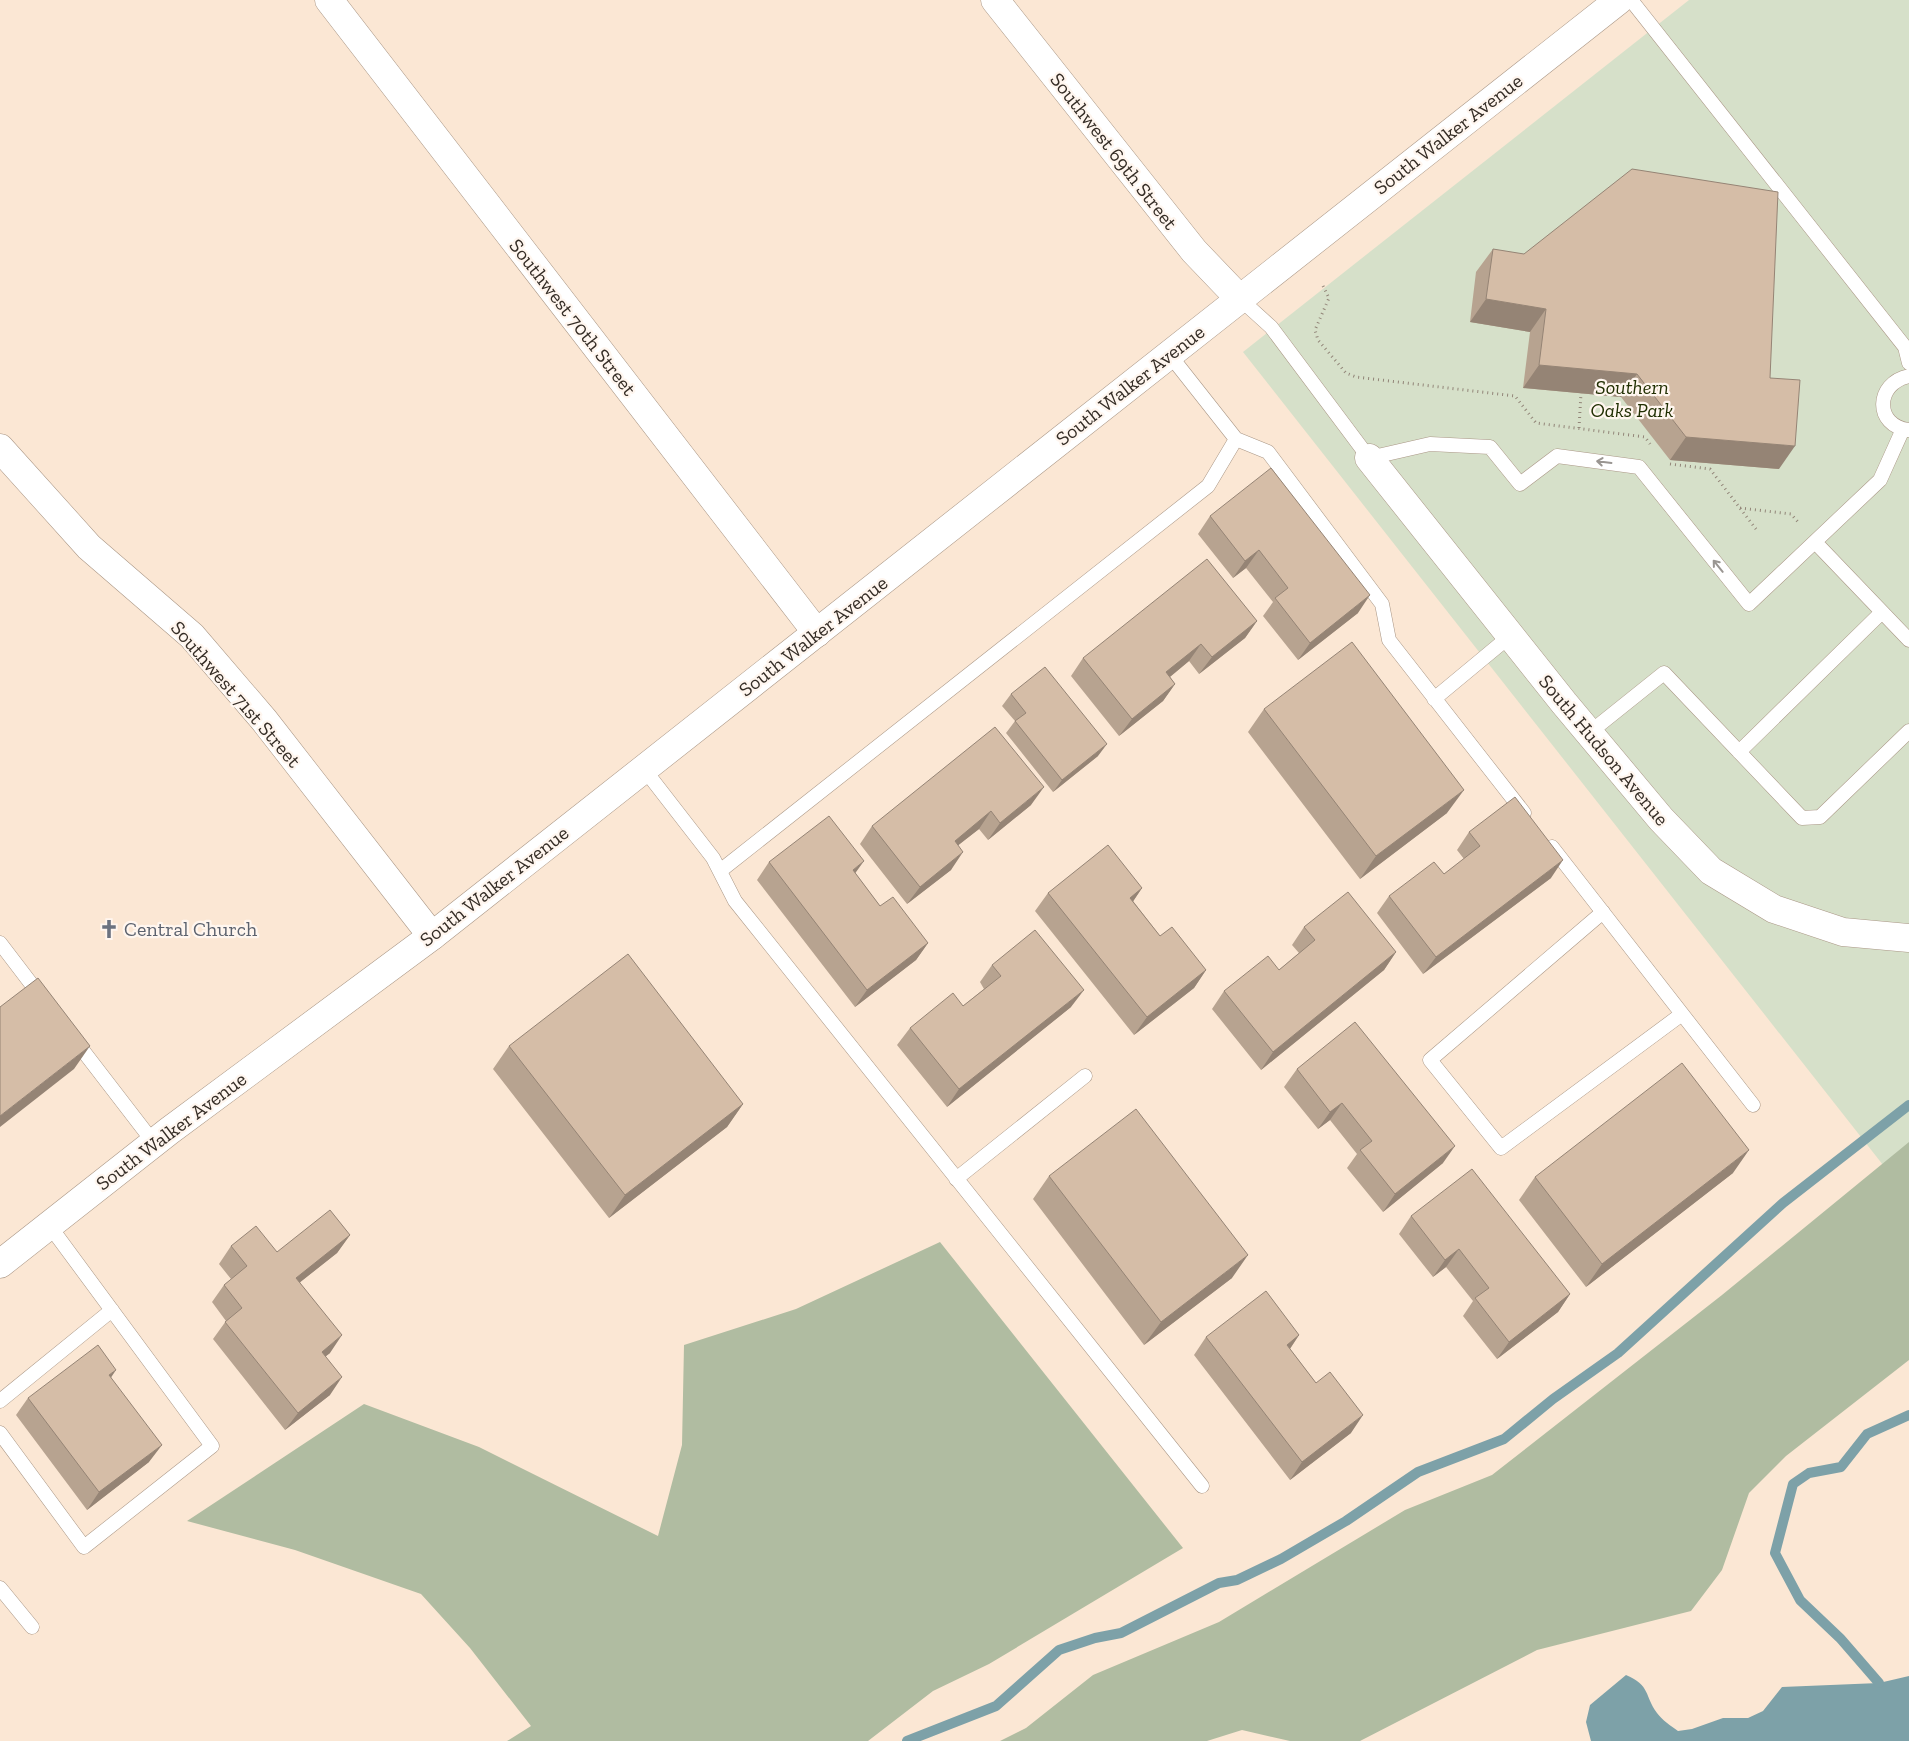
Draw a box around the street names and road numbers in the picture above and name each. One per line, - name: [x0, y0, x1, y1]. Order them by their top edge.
- street label: Southwest 69th Street: [1045, 68, 1183, 235]
- street label: South Walker Avenue: [1369, 68, 1527, 200]
- street label: Southwest 70th Street: [504, 234, 642, 401]
- street label: South Walker Avenue: [1051, 319, 1209, 451]
- street label: South Walker Avenue: [734, 570, 892, 702]
- street label: Southwest 71st Street: [166, 616, 306, 773]
- street label: South Hudson Avenue: [1534, 670, 1674, 830]
- street label: South Walker Avenue: [415, 820, 573, 952]
- street label: South Walker Avenue: [91, 1067, 251, 1195]

